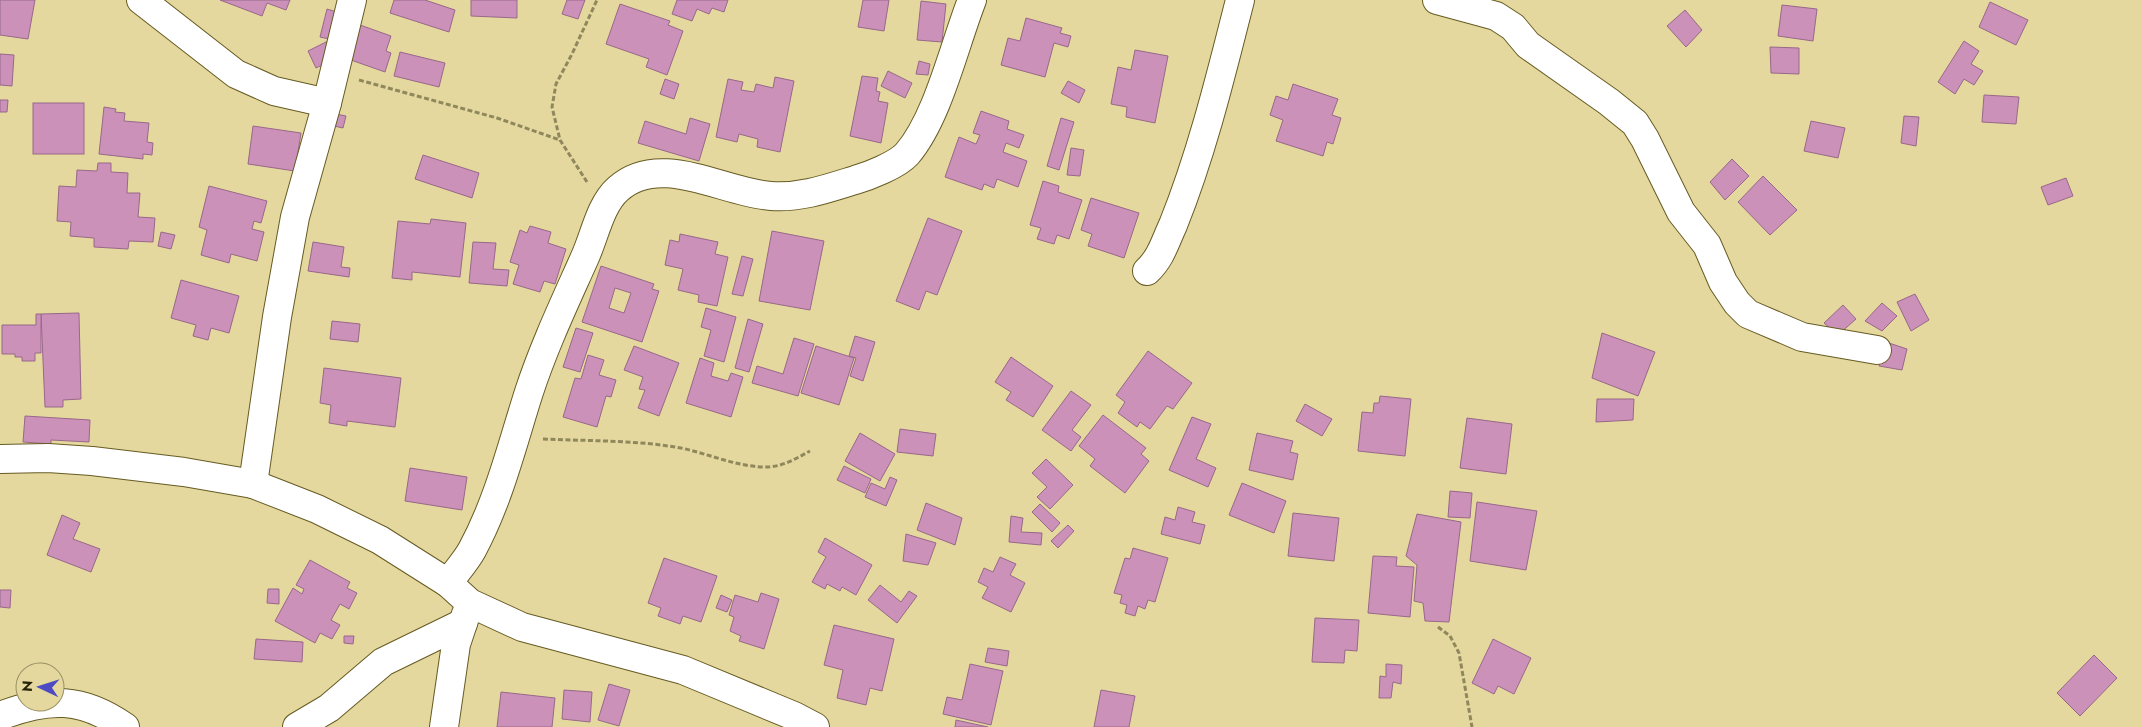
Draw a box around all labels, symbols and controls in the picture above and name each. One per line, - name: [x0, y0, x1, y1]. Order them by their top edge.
- north arrow: [15, 662, 65, 712]
- text: N: [17, 680, 37, 692]

